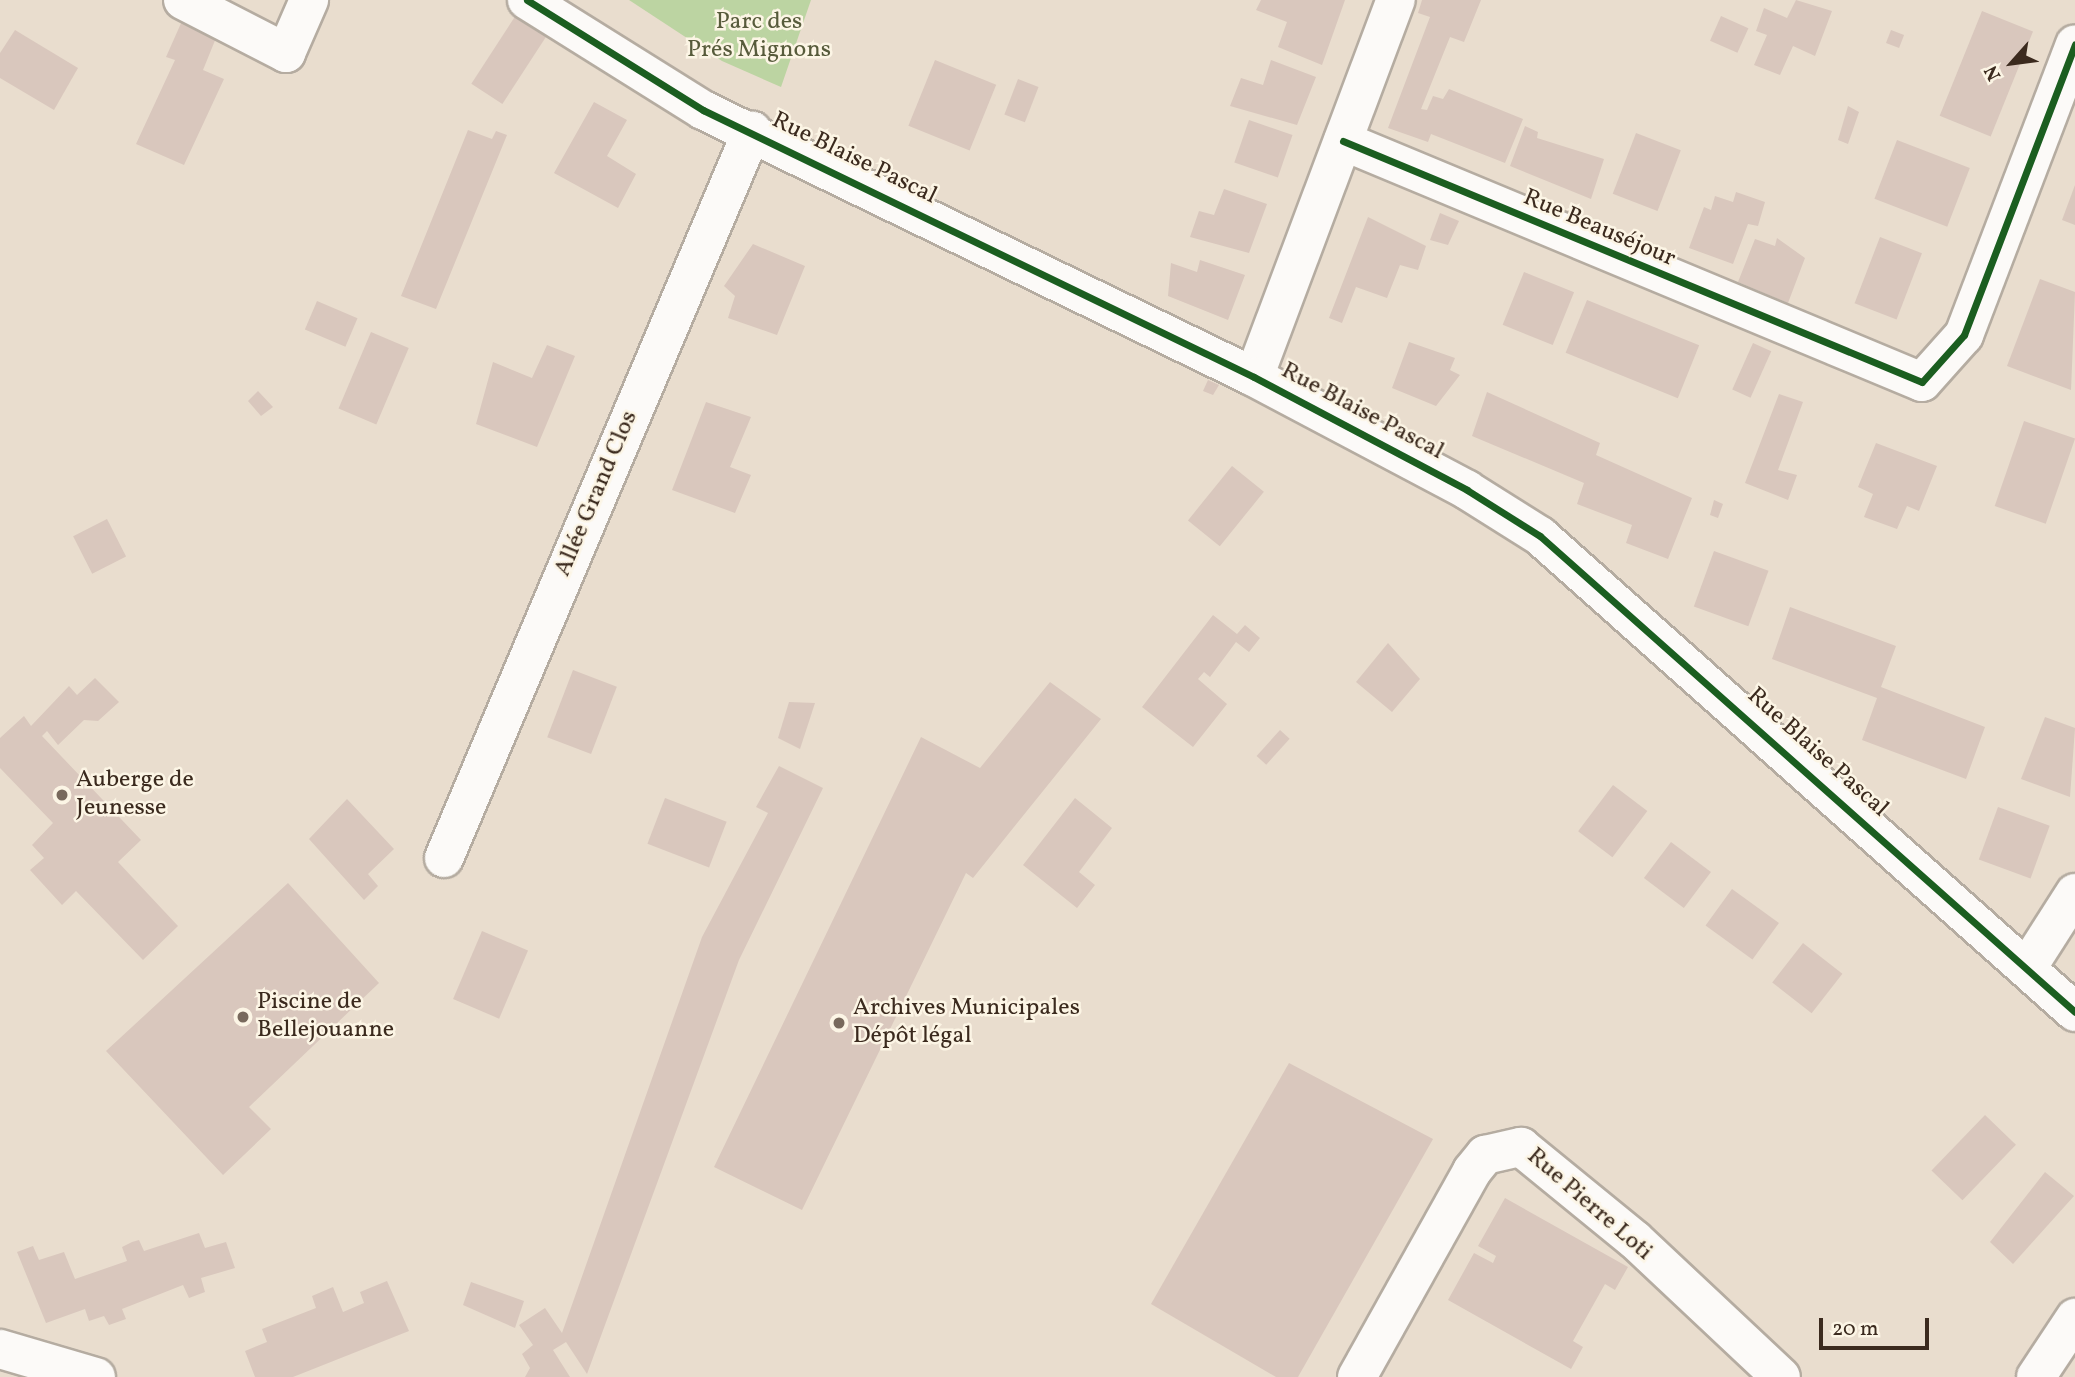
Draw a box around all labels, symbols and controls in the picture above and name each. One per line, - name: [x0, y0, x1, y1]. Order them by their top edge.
- park label: Parc des Prés Mignons: [687, 9, 831, 65]
- north arrow: [1977, 28, 2047, 98]
- text: N: [1979, 61, 2008, 85]
- street label: Rue Blaise Pascal: [767, 107, 941, 211]
- street label: Rue Beauséjour: [1518, 184, 1680, 274]
- street label: Rue Blaise Pascal: [1276, 357, 1448, 467]
- street label: Allée Grand Clos: [549, 407, 645, 581]
- street label: Rue Blaise Pascal: [1741, 682, 1893, 824]
- place label: Auberge de Jeunesse: [76, 767, 194, 823]
- marker: Auberge de Jeunesse: [54, 787, 70, 803]
- place label: Piscine de Bellejouanne: [257, 989, 394, 1045]
- place label: Archives Municipales Dépôt légal: [853, 995, 1080, 1051]
- marker: Piscine de Bellejouanne: [235, 1009, 251, 1025]
- marker: Archives Municipales Dépôt légal: [831, 1015, 847, 1031]
- street label: Rue Pierre Loti: [1520, 1143, 1658, 1267]
- scale bar: [1823, 1304, 1933, 1348]
- text: 20 m: [1832, 1315, 1878, 1344]

